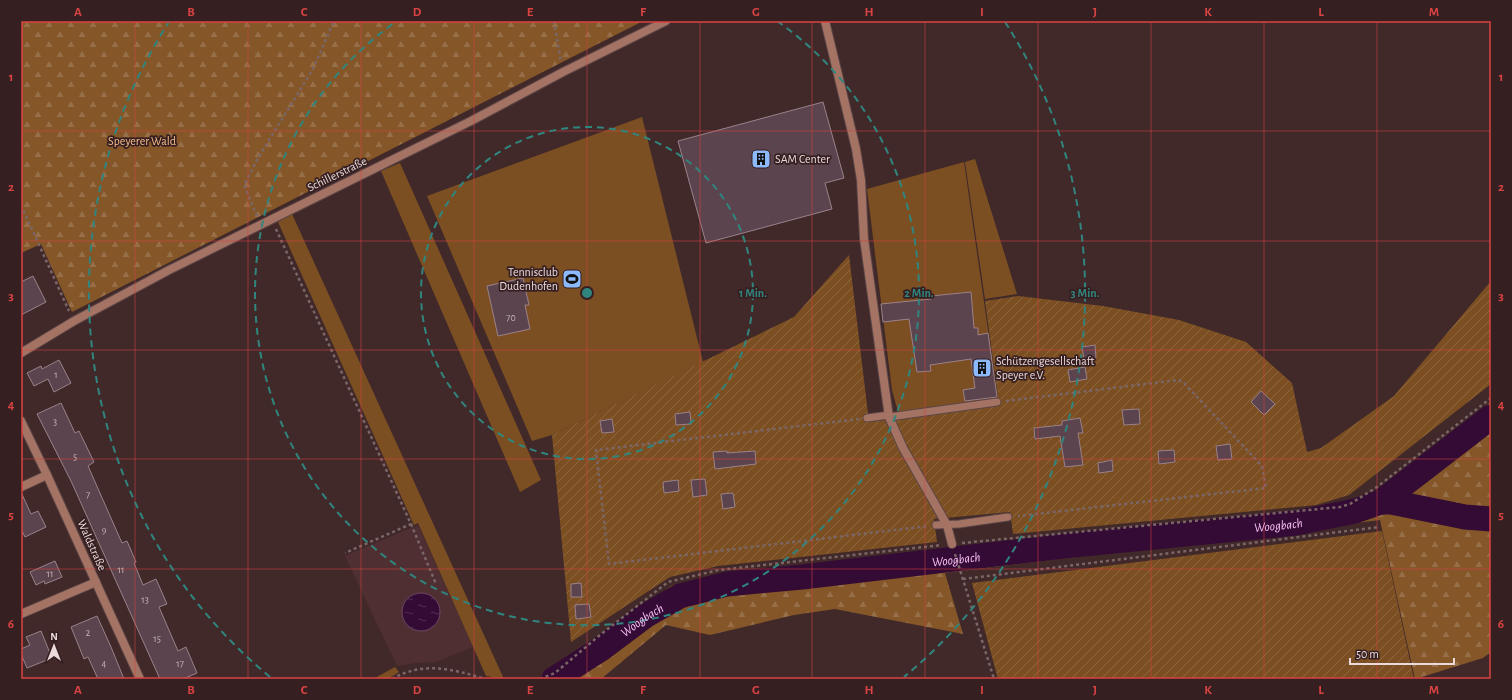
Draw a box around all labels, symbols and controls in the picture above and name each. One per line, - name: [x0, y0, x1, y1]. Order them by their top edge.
- text: A: [74, 6, 82, 19]
- text: B: [187, 6, 195, 19]
- text: C: [301, 6, 308, 19]
- text: D: [413, 6, 422, 19]
- text: E: [527, 6, 534, 19]
- text: F: [640, 6, 647, 19]
- text: G: [752, 6, 760, 19]
- text: H: [864, 6, 874, 19]
- text: I: [980, 6, 984, 19]
- text: J: [1093, 6, 1097, 19]
- text: K: [1204, 6, 1212, 19]
- text: L: [1318, 6, 1324, 19]
- text: M: [1429, 6, 1439, 19]
- text: 1: [9, 71, 13, 84]
- text: 1: [1499, 71, 1503, 84]
- park label: Speyerer Wald: [108, 135, 176, 148]
- building icon: SAM Center: [750, 148, 772, 170]
- place label: SAM Center: [775, 153, 830, 165]
- street label: Schillerstraße: [305, 155, 369, 193]
- text: 2: [8, 181, 14, 194]
- text: 2: [1498, 181, 1504, 194]
- place label: Tennisclub Dudenhofen: [499, 266, 558, 292]
- sports icon: Tennisclub Dudenhofen: [561, 268, 583, 290]
- centre of rings: [580, 286, 594, 300]
- text: 1 Min.: [739, 287, 767, 299]
- text: 2 Min.: [904, 287, 934, 299]
- text: 3 Min.: [1071, 287, 1100, 299]
- text: 3: [8, 290, 14, 303]
- text: 3: [1498, 290, 1504, 303]
- house number: 70: [506, 313, 516, 323]
- place label: Schützengesellschaft Speyer e.V.: [996, 355, 1094, 382]
- building icon: Schützengesellschaft Speyer e.V.: [971, 357, 993, 379]
- house number: 1: [54, 370, 58, 380]
- text: 4: [8, 399, 15, 412]
- text: 4: [1498, 399, 1505, 412]
- house number: 3: [53, 417, 57, 427]
- house number: 5: [73, 452, 77, 462]
- house number: 7: [86, 490, 90, 500]
- text: 5: [8, 509, 14, 522]
- text: 5: [1498, 509, 1504, 522]
- water label: Woogbach: [1253, 517, 1304, 535]
- street label: Waldstraße: [75, 518, 109, 572]
- house number: 9: [102, 525, 107, 535]
- water label: Woogbach: [931, 551, 981, 570]
- house number: 11: [118, 565, 124, 575]
- house number: 11: [47, 569, 53, 579]
- house number: 13: [141, 595, 149, 605]
- water label: Woogbach: [619, 602, 666, 640]
- text: 6: [8, 618, 14, 631]
- text: 6: [1498, 618, 1504, 631]
- north arrow: [34, 626, 74, 666]
- house number: 2: [86, 628, 91, 638]
- text: N: [50, 631, 58, 642]
- house number: 15: [153, 634, 161, 644]
- scale bar: [1350, 640, 1454, 666]
- text: 50 m: [1356, 648, 1379, 660]
- house number: 4: [102, 659, 107, 669]
- house number: 17: [176, 659, 184, 669]
- text: A: [74, 684, 82, 697]
- text: B: [187, 684, 195, 697]
- text: C: [301, 684, 308, 697]
- text: D: [413, 684, 422, 697]
- text: E: [527, 684, 534, 697]
- text: F: [640, 684, 647, 697]
- text: G: [752, 684, 760, 697]
- text: H: [864, 684, 874, 697]
- text: I: [980, 684, 984, 697]
- text: J: [1093, 684, 1097, 697]
- text: K: [1204, 684, 1212, 697]
- text: L: [1318, 684, 1324, 697]
- text: M: [1429, 684, 1439, 697]

